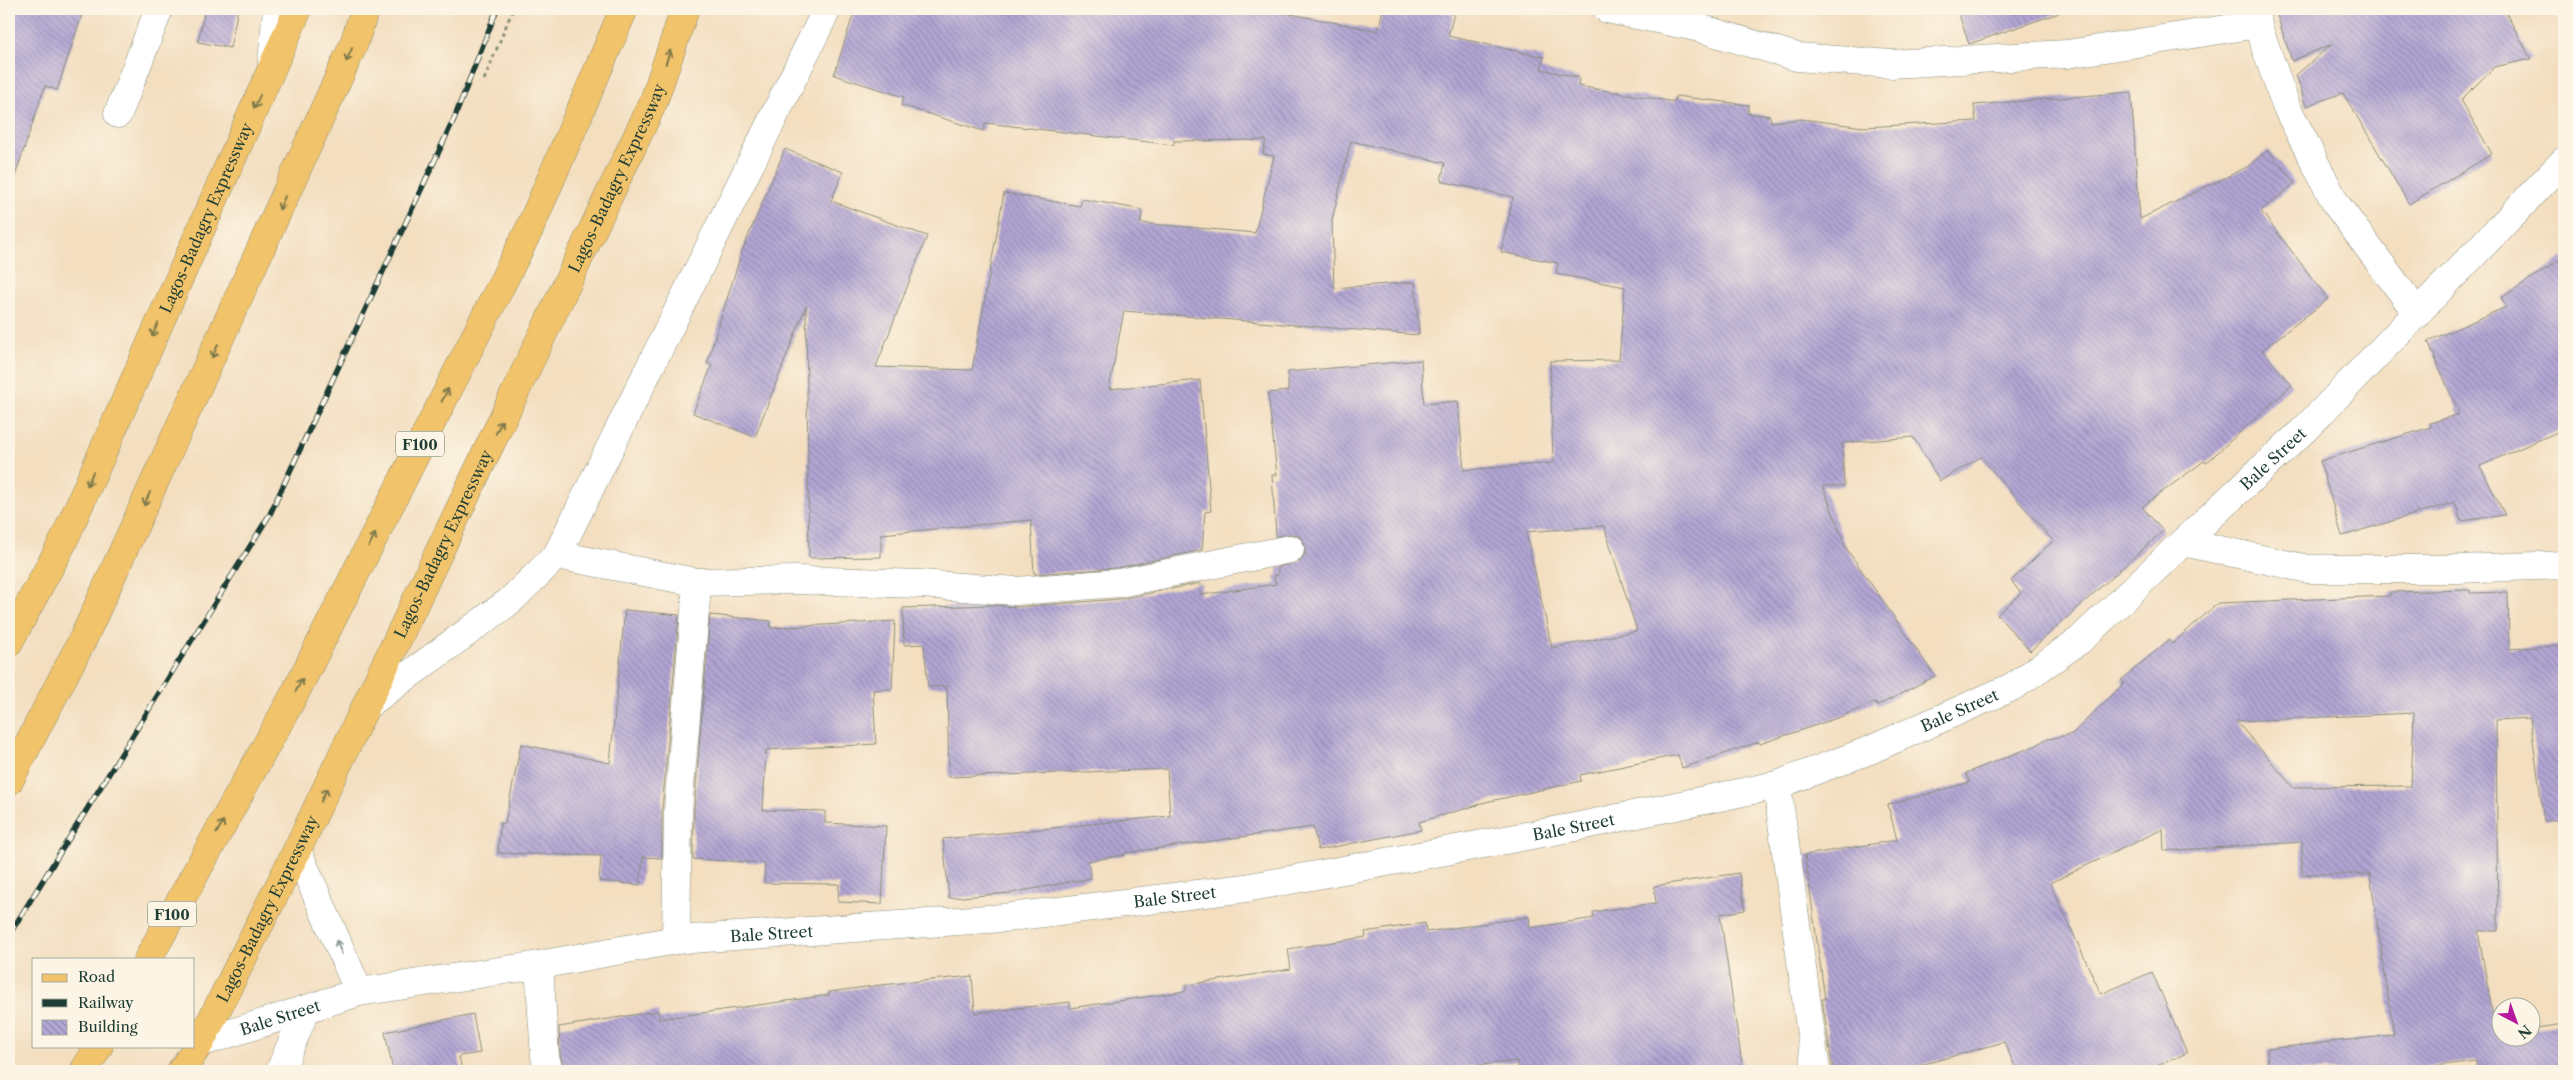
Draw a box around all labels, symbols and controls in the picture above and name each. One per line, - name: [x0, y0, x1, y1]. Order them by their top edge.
- one-way arrow: [344, 47, 354, 62]
- one-way arrow: [664, 49, 674, 65]
- street label: Lagos-Badagry Expressway: [564, 80, 669, 276]
- one-way arrow: [252, 94, 262, 109]
- street label: Lagos-Badagry Expressway: [155, 118, 257, 316]
- one-way arrow: [277, 195, 286, 210]
- one-way arrow: [149, 322, 159, 337]
- one-way arrow: [209, 343, 219, 358]
- one-way arrow: [441, 388, 450, 403]
- one-way arrow: [494, 420, 504, 435]
- street label: Bale Street: [2236, 423, 2310, 494]
- road number: F100: [396, 432, 444, 456]
- street label: Lagos-Badagry Expressway: [389, 445, 497, 641]
- one-way arrow: [85, 471, 95, 486]
- one-way arrow: [142, 491, 152, 506]
- one-way arrow: [368, 533, 377, 548]
- one-way arrow: [295, 678, 304, 693]
- street label: Bale Street: [1917, 684, 2002, 736]
- one-way arrow: [319, 788, 329, 803]
- street label: Bale Street: [1531, 809, 1617, 845]
- street label: Lagos-Badagry Expressway: [212, 811, 323, 1006]
- one-way arrow: [216, 820, 225, 835]
- street label: Bale Street: [1132, 882, 1217, 912]
- road number: F100: [148, 902, 196, 926]
- street label: Bale Street: [729, 921, 814, 946]
- one-way arrow: [334, 940, 344, 955]
- legend: [32, 958, 195, 1048]
- text: Road: [78, 967, 115, 986]
- text: Railway: [78, 993, 134, 1012]
- street label: Bale Street: [237, 995, 323, 1040]
- north arrow: [2490, 998, 2540, 1048]
- text: Building: [78, 1017, 138, 1036]
- text: N: [2514, 1021, 2535, 1043]

